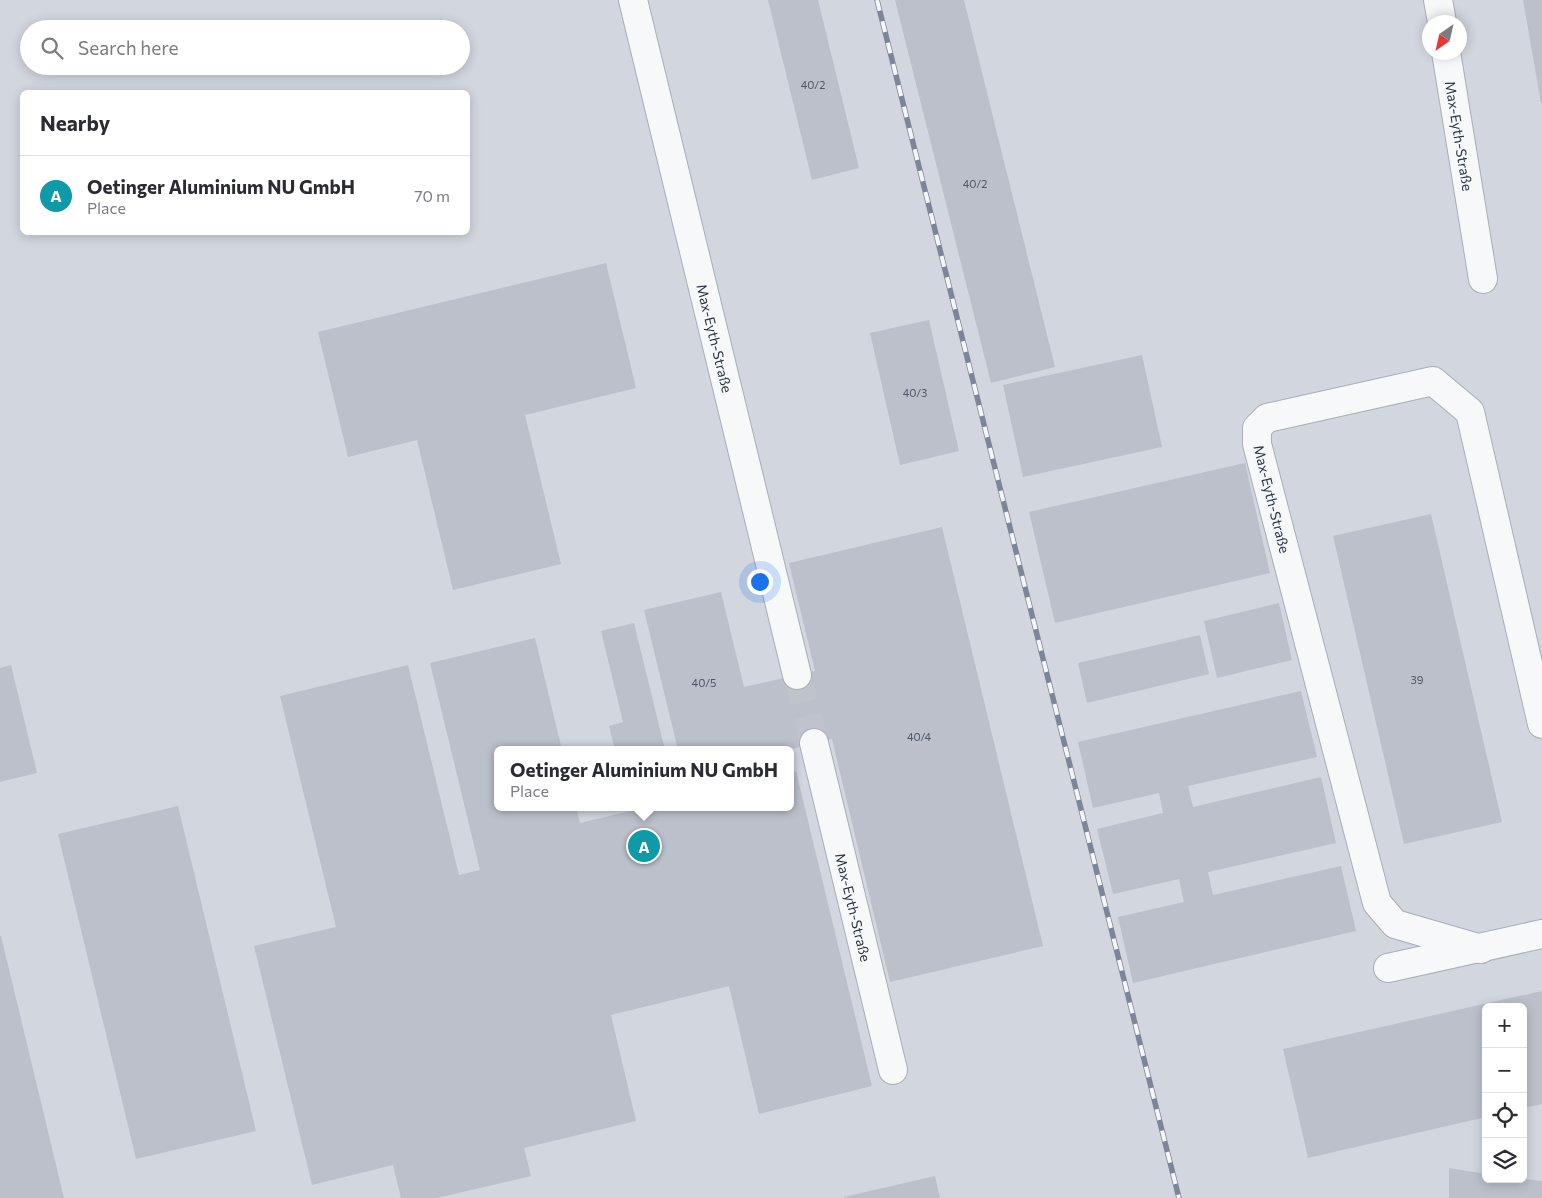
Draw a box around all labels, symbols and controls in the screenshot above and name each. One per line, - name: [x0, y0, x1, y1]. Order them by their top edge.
- north arrow: [1422, 15, 1467, 60]
- search box: [20, 20, 470, 75]
- icon: search: [38, 34, 66, 62]
- text: Search here: [78, 36, 178, 59]
- house number: 40/2: [801, 78, 825, 91]
- street label: Max-Eyth-Straße: [1442, 80, 1477, 192]
- text: Nearby: [40, 110, 110, 135]
- text: Oetinger Aluminium NU GmbH: [87, 175, 355, 198]
- house number: 40/2: [963, 177, 987, 190]
- text: A: [50, 186, 62, 205]
- text: 70 m: [414, 186, 450, 205]
- text: Place: [87, 198, 126, 217]
- street label: Max-Eyth-Straße: [694, 282, 737, 394]
- house number: 40/3: [903, 386, 927, 399]
- street label: Max-Eyth-Straße: [1250, 443, 1294, 555]
- your location: [747, 569, 773, 595]
- house number: 39: [1411, 673, 1424, 686]
- house number: 40/5: [692, 676, 716, 689]
- house number: 40/4: [907, 730, 932, 743]
- popup: [494, 746, 794, 811]
- text: Oetinger Aluminium NU GmbH: [510, 758, 778, 781]
- text: Place: [510, 781, 549, 800]
- pin: A: [628, 827, 660, 865]
- street label: Max-Eyth-Straße: [832, 851, 875, 963]
- map controls: [1482, 1003, 1527, 1183]
- button: +: [1482, 1003, 1527, 1048]
- button: −: [1482, 1048, 1527, 1093]
- button: locate: [1482, 1093, 1527, 1138]
- button: layers: [1482, 1138, 1527, 1183]

